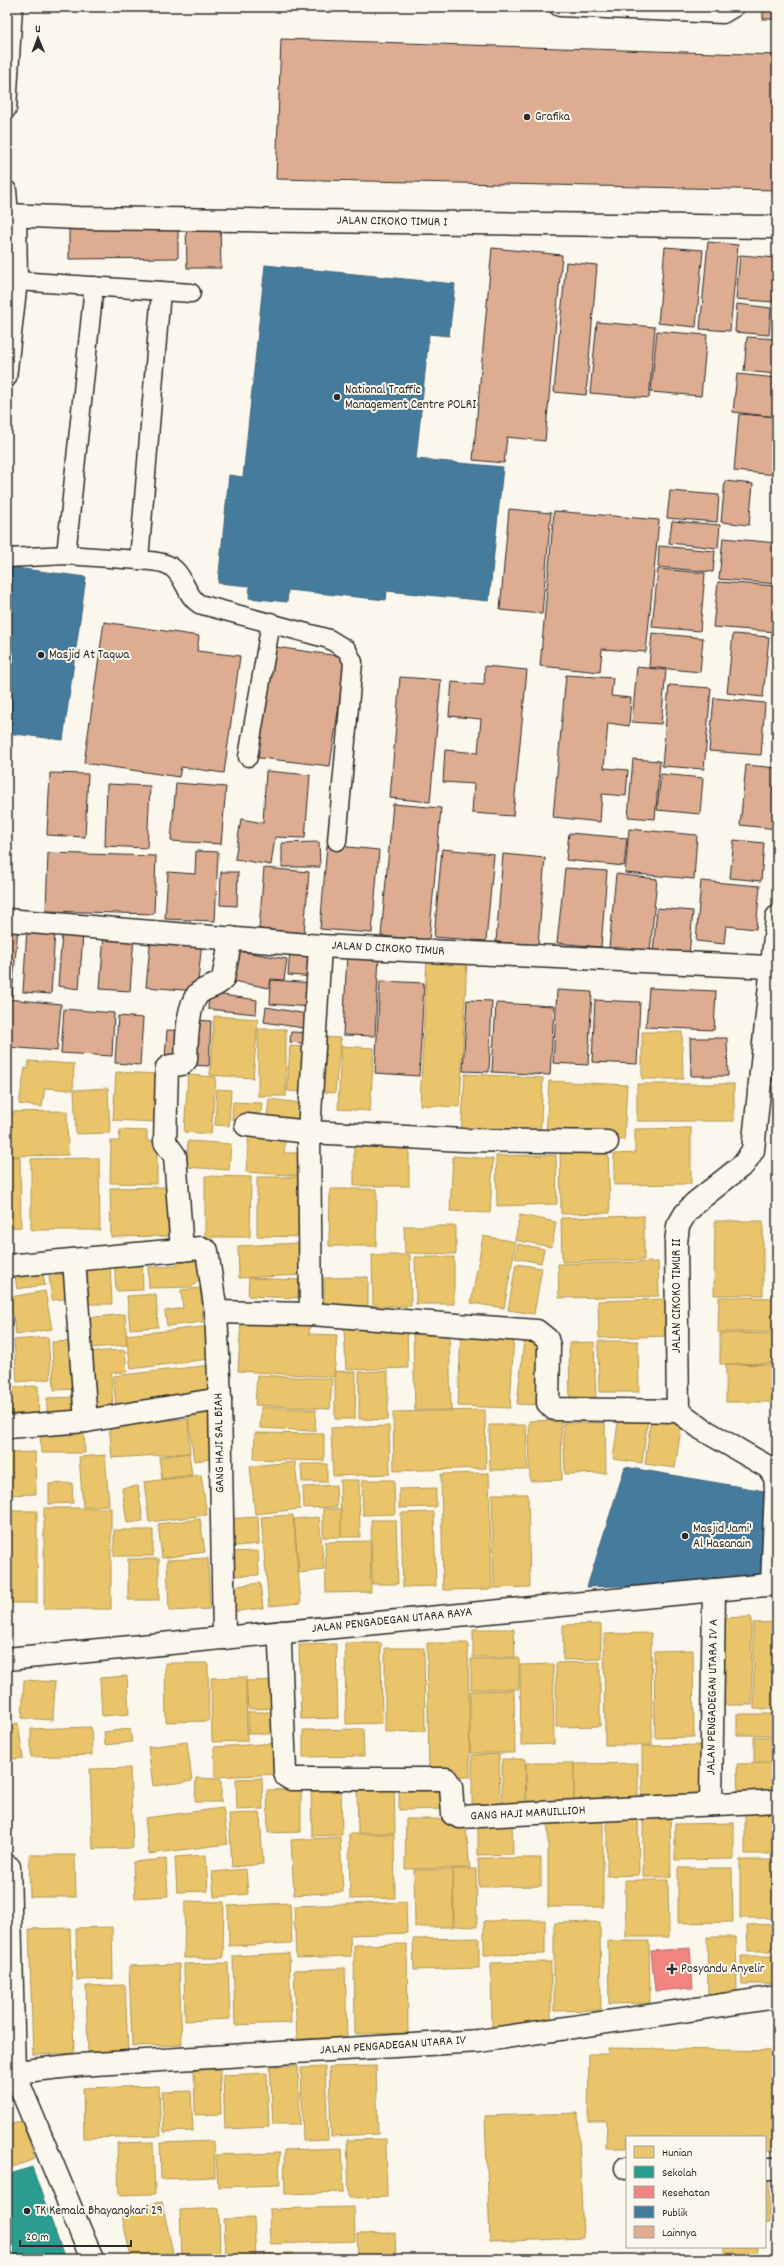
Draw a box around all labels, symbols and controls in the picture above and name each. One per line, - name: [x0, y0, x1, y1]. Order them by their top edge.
- north arrow: [18, 18, 58, 58]
- text: U: [35, 22, 41, 38]
- place label: Grafika: [535, 108, 571, 127]
- marker: Grafika: [522, 112, 532, 122]
- street label: JALAN CIKOKO TIMUR I: [337, 212, 447, 232]
- place label: National Traffic Management Centre POLRI: [345, 381, 476, 415]
- marker: National Traffic Management Centre POLRI: [332, 392, 342, 402]
- place label: Masjid At Taqwa: [49, 646, 130, 665]
- marker: Masjid At Taqwa: [36, 650, 46, 660]
- street label: JALAN D CIKOKO TIMUR: [331, 937, 445, 961]
- street label: JALAN CIKOKO TIMUR II: [668, 1239, 687, 1353]
- street label: GANG HAJI SAL BIAH: [210, 1393, 230, 1493]
- place label: Masjid Jami' Al Hasanain: [693, 1520, 752, 1554]
- marker: Masjid Jami' Al Hasanain: [680, 1531, 690, 1541]
- street label: JALAN PENGADEGAN UTARA RAYA: [311, 1603, 473, 1639]
- street label: JALAN PENGADEGAN UTARA IV A: [702, 1619, 724, 1775]
- street label: GANG HAJI MARUILLIOH: [470, 1801, 586, 1827]
- place label: Posyandu Anyelir: [681, 1960, 765, 1979]
- marker: Posyandu Anyelir: [666, 1963, 678, 1975]
- street label: JALAN PENGADEGAN UTARA IV: [319, 2031, 467, 2061]
- legend: [626, 2136, 766, 2248]
- text: Hunian: [662, 2145, 693, 2162]
- text: Sekolah: [662, 2165, 697, 2182]
- text: Kesehatan: [662, 2185, 710, 2202]
- place label: TK Kemala Bhayangkari 29: [35, 2202, 163, 2221]
- text: Publik: [662, 2205, 688, 2222]
- marker: TK Kemala Bhayangkari 29: [22, 2206, 32, 2216]
- scale bar: [20, 2222, 131, 2248]
- text: Lainnya: [662, 2225, 697, 2242]
- text: 20 m: [26, 2229, 49, 2246]

